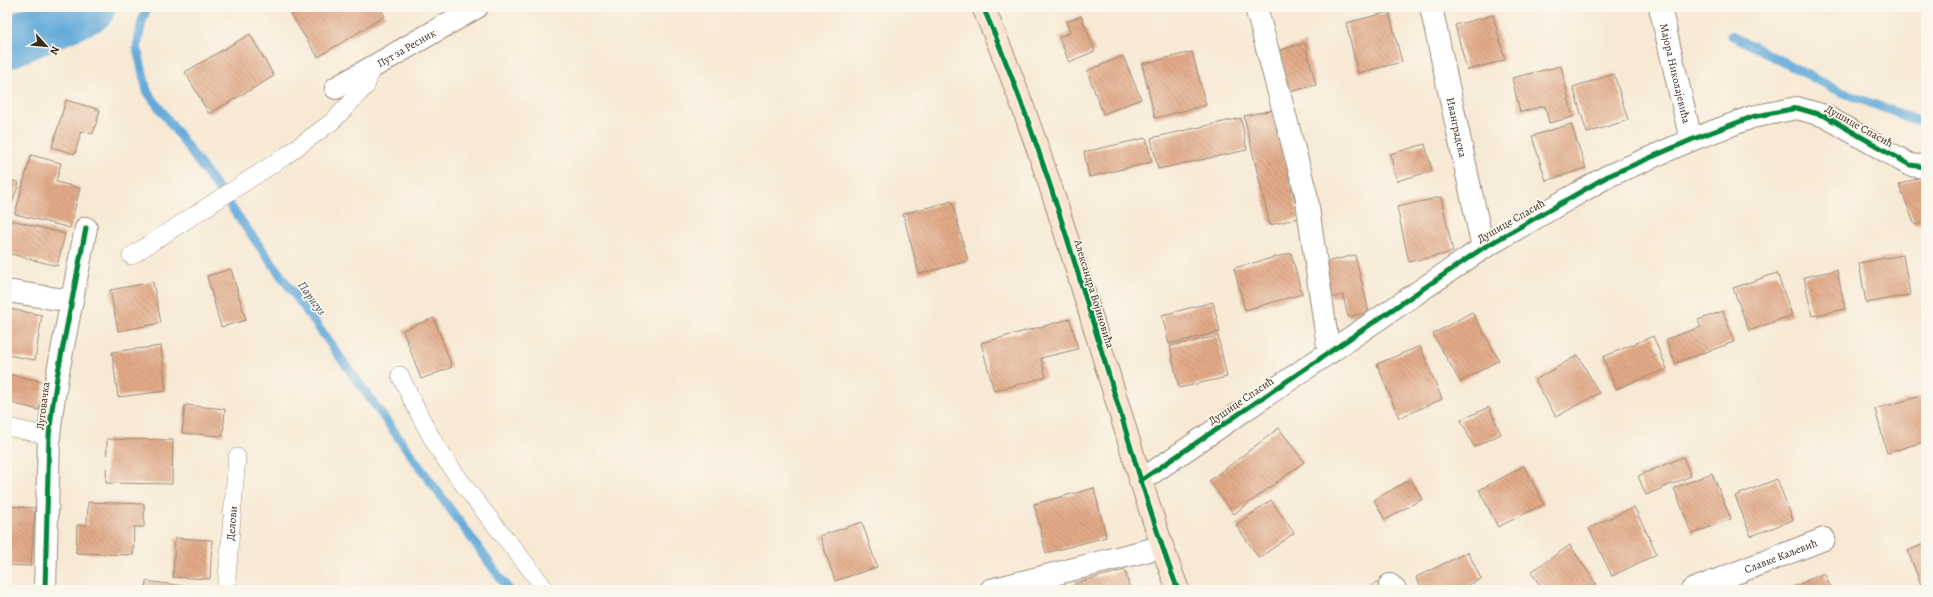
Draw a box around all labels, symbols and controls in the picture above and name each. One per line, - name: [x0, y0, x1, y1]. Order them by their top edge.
- street label: Мајора Николајевића: [1657, 22, 1695, 126]
- street label: Пут за Ресник: [374, 25, 439, 70]
- north arrow: [26, 26, 66, 66]
- text: N: [46, 43, 63, 57]
- street label: Иванградска: [1443, 96, 1471, 160]
- street label: Душице Спасић: [1822, 101, 1896, 151]
- street label: Душице Спасић: [1474, 195, 1548, 246]
- street label: Александра Војиновића: [1070, 237, 1118, 351]
- water label: Паригуз: [294, 278, 330, 318]
- street label: Душице Спасић: [1205, 374, 1277, 428]
- street label: Луговачка: [33, 380, 53, 431]
- street label: Делови: [223, 505, 240, 541]
- street label: Славке Каљевић: [1742, 535, 1819, 577]

